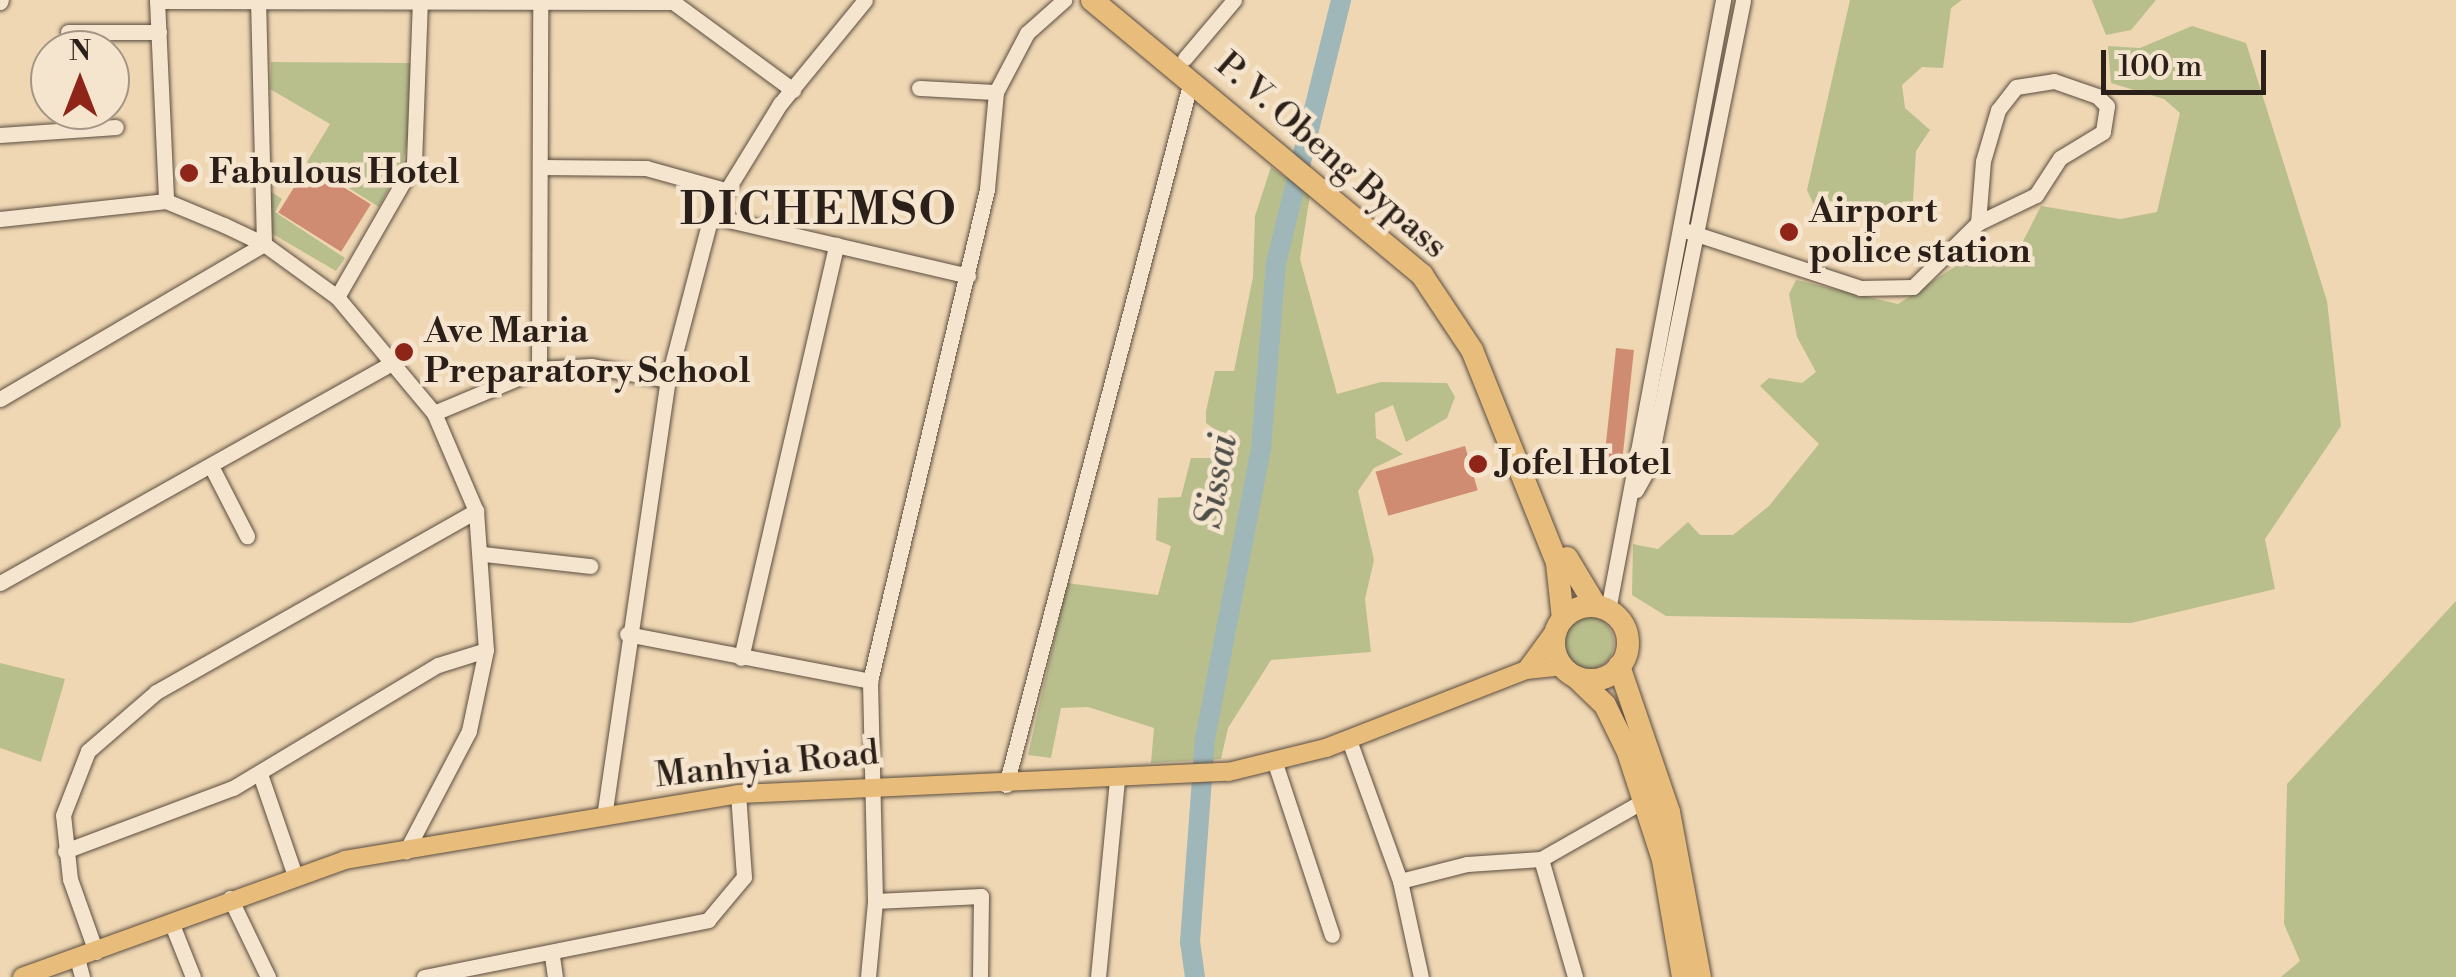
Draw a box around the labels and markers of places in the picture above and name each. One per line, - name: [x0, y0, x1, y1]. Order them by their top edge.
- place label: Fabulous Hotel: [209, 152, 459, 194]
- marker: Fabulous Hotel: [178, 162, 200, 184]
- place label: Airport police station: [1809, 191, 2031, 273]
- marker: Airport police station: [1778, 221, 1800, 243]
- place label: Ave Maria Preparatory School: [424, 311, 750, 393]
- marker: Ave Maria Preparatory School: [393, 341, 415, 363]
- place label: Jofel Hotel: [1498, 443, 1671, 485]
- marker: Jofel Hotel: [1467, 453, 1489, 475]

